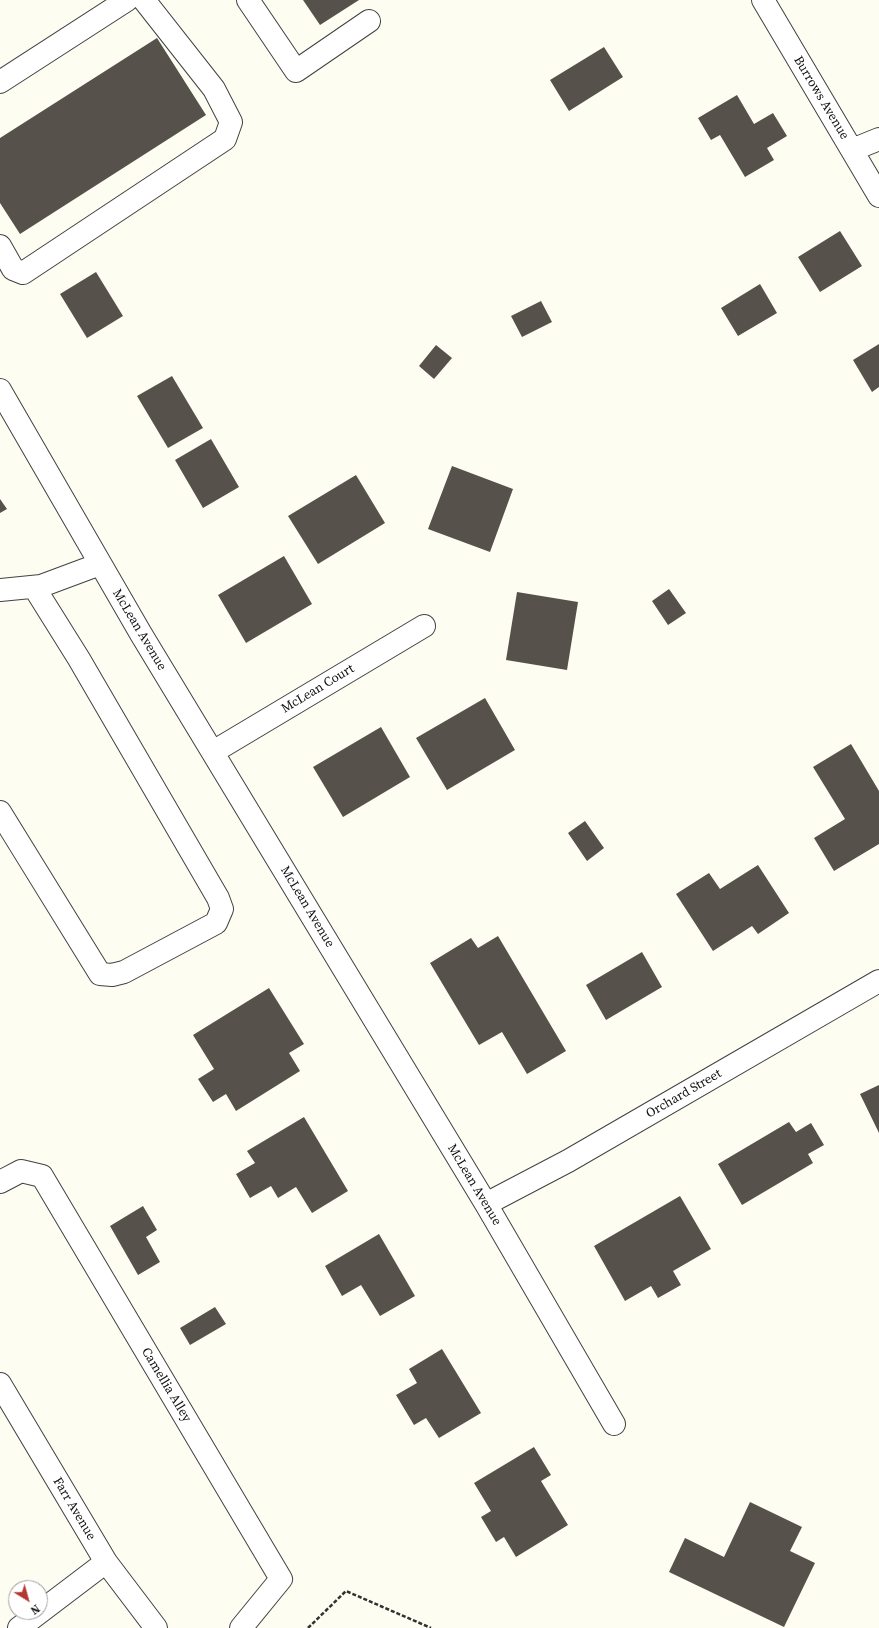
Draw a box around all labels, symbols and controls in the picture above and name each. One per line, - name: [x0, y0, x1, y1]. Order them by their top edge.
- street label: Burrows Avenue: [790, 53, 852, 143]
- street label: McLean Avenue: [109, 587, 169, 673]
- street label: McLean Court: [279, 661, 357, 717]
- street label: McLean Avenue: [277, 864, 337, 950]
- street label: Orchard Street: [644, 1066, 724, 1122]
- street label: McLean Avenue: [444, 1142, 504, 1228]
- street label: Camellia Alley: [138, 1345, 194, 1425]
- street label: Farr Avenue: [49, 1475, 99, 1543]
- north arrow: [8, 1580, 48, 1620]
- text: N: [27, 1601, 43, 1618]

